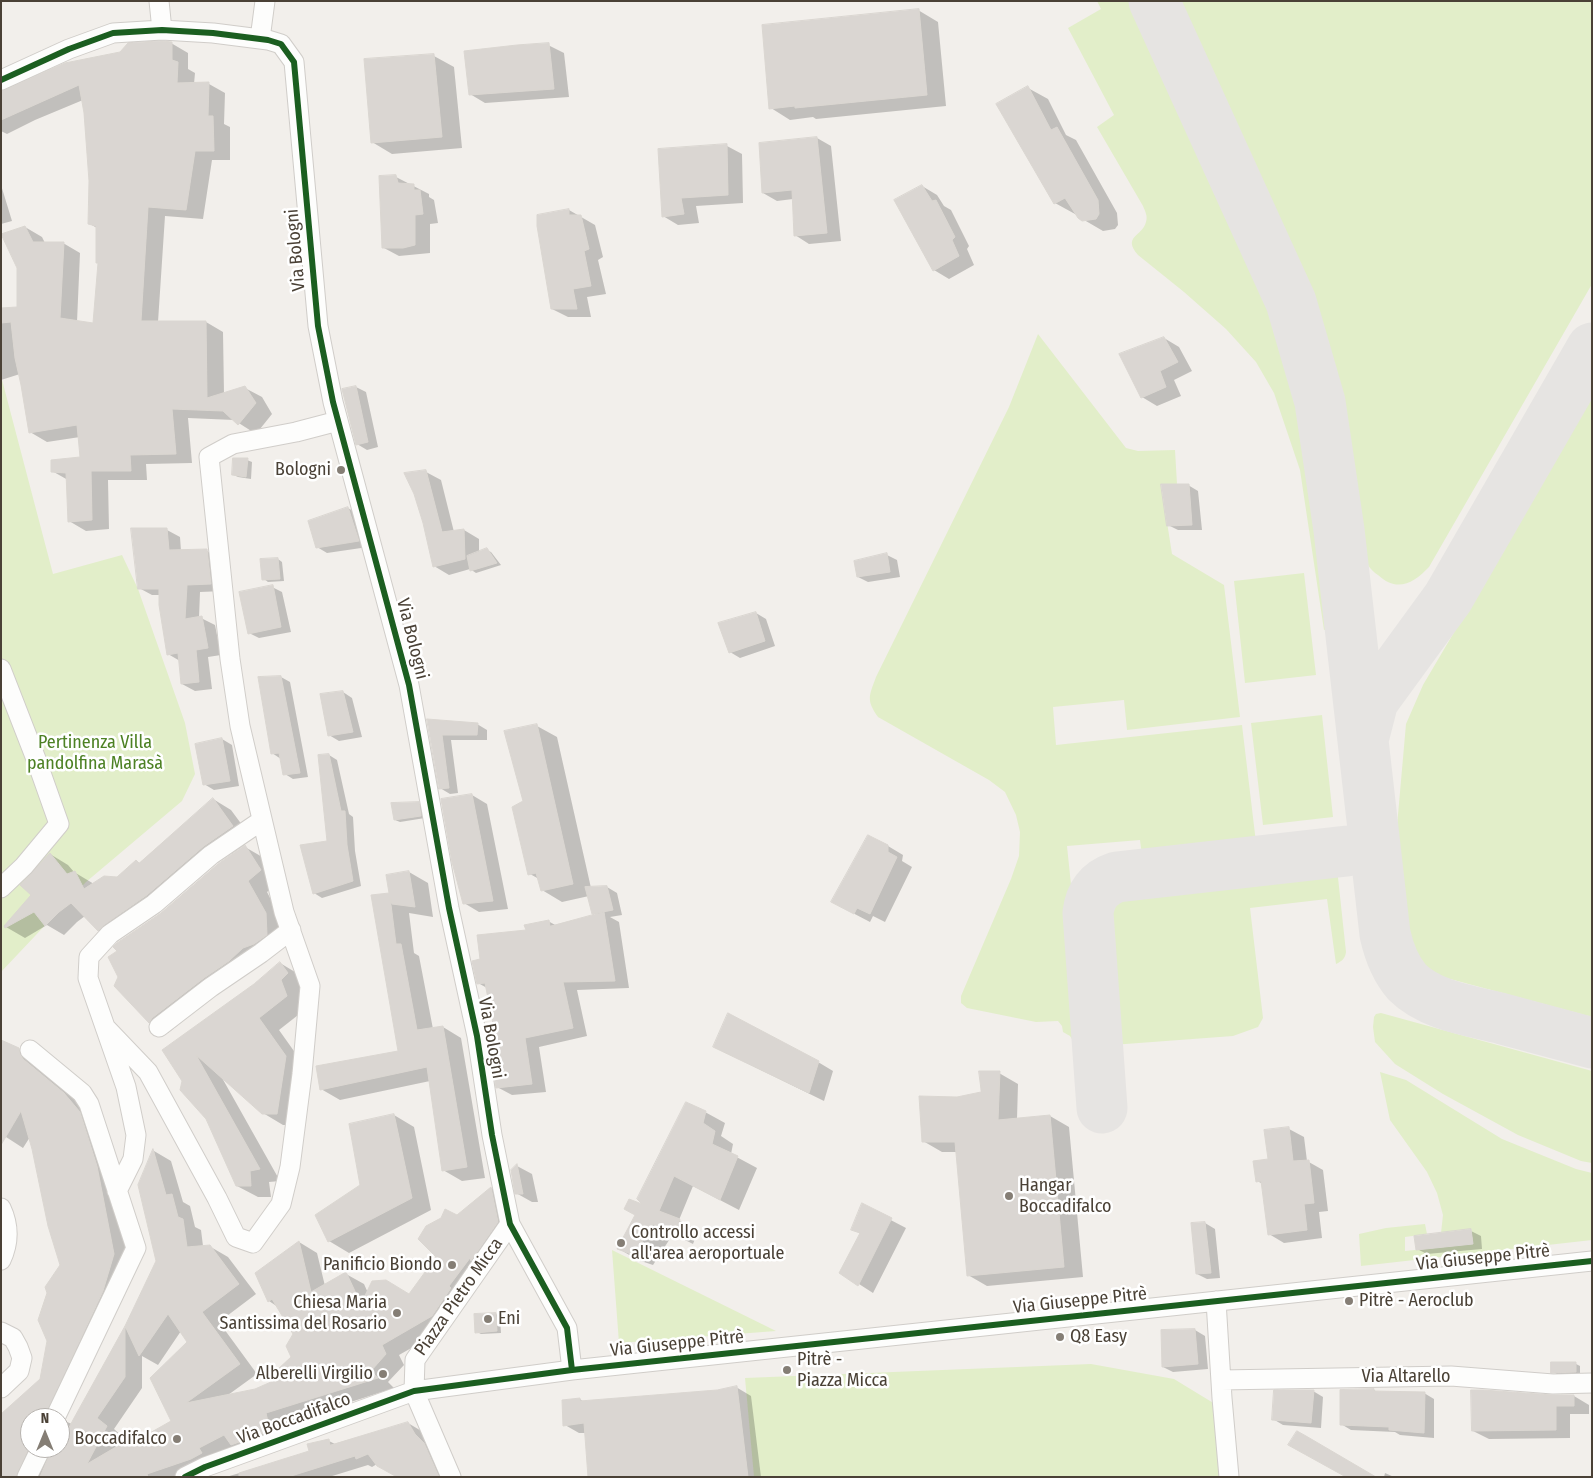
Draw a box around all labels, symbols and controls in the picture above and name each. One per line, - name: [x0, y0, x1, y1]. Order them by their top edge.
- street label: Via Bologni: [282, 208, 310, 292]
- place label: Bologni: [275, 459, 331, 481]
- marker: Bologni: [335, 464, 347, 476]
- street label: Via Bologni: [392, 596, 432, 682]
- park label: Pertinenza Villa pandolfina Marasà: [27, 732, 163, 774]
- street label: Via Bologni: [473, 995, 509, 1081]
- place label: Hangar Boccadifalco: [1019, 1175, 1111, 1218]
- marker: Hangar Boccadifalco: [1003, 1190, 1015, 1202]
- place label: Controllo accessi all'area aeroportuale: [631, 1222, 784, 1264]
- street label: Piazza Pietro Micca: [410, 1234, 508, 1360]
- marker: Controllo accessi all'area aeroportuale: [615, 1237, 627, 1249]
- street label: Via Giuseppe Pitrè: [1415, 1240, 1551, 1276]
- place label: Panificio Biondo: [323, 1254, 442, 1276]
- marker: Panificio Biondo: [446, 1259, 458, 1271]
- street label: Via Giuseppe Pitrè: [1012, 1283, 1148, 1319]
- place label: Pitrè - Aeroclub: [1359, 1290, 1474, 1312]
- place label: Chiesa Maria Santissima del Rosario: [220, 1292, 387, 1335]
- marker: Pitrè - Aeroclub: [1343, 1295, 1355, 1307]
- marker: Chiesa Maria Santissima del Rosario: [391, 1307, 403, 1319]
- place label: Eni: [498, 1308, 520, 1330]
- marker: Eni: [482, 1313, 494, 1325]
- street label: Via Giuseppe Pitrè: [609, 1326, 745, 1362]
- place label: Q8 Easy: [1070, 1326, 1127, 1348]
- marker: Q8 Easy: [1054, 1331, 1066, 1343]
- place label: Pitrè - Piazza Micca: [797, 1349, 888, 1392]
- place label: Alberelli Virgilio: [256, 1363, 373, 1385]
- marker: Pitrè - Piazza Micca: [781, 1364, 793, 1376]
- street label: Via Altarello: [1361, 1366, 1451, 1388]
- marker: Alberelli Virgilio: [377, 1368, 389, 1380]
- street label: Via Boccadifalco: [234, 1388, 354, 1450]
- north arrow: [20, 1408, 70, 1458]
- text: N: [41, 1410, 49, 1427]
- place label: Boccadifalco: [75, 1428, 167, 1450]
- marker: Boccadifalco: [171, 1433, 183, 1445]

